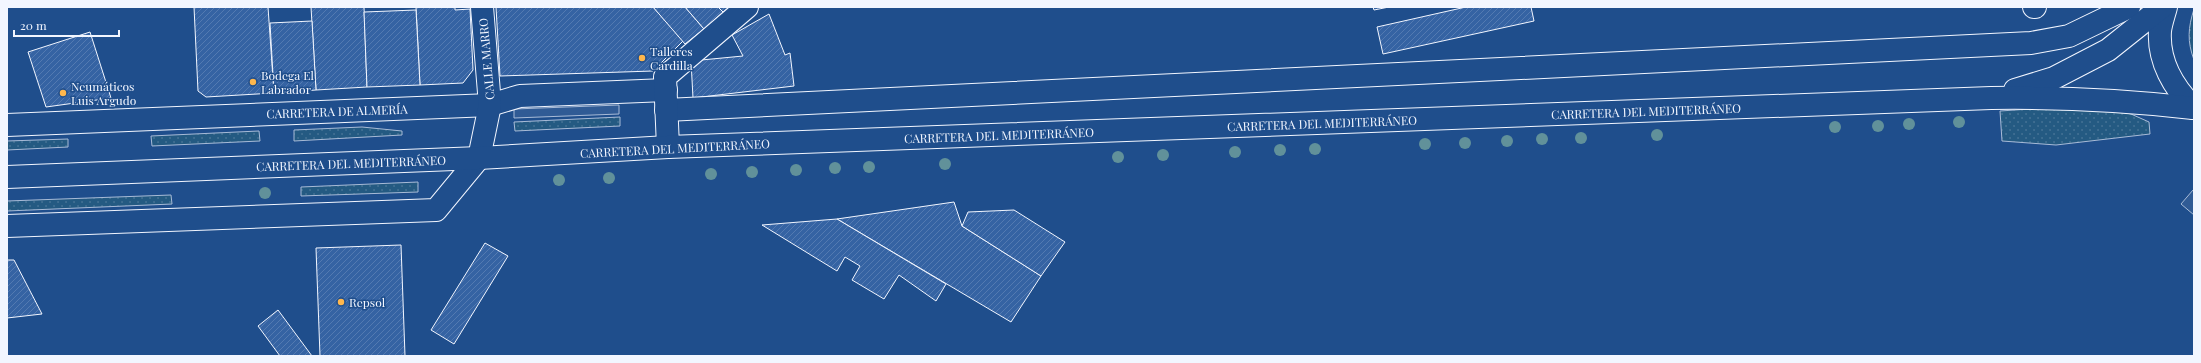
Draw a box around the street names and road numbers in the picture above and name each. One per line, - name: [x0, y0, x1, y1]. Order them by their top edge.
- street label: CALLE MARRO: [474, 17, 498, 101]
- street label: CARRETERA DEL MEDITERRÁNEO: [1551, 100, 1741, 122]
- street label: CARRETERA DE ALMERÍA: [266, 101, 408, 121]
- street label: CARRETERA DEL MEDITERRÁNEO: [1227, 112, 1417, 134]
- street label: CARRETERA DEL MEDITERRÁNEO: [904, 124, 1094, 146]
- street label: CARRETERA DEL MEDITERRÁNEO: [580, 135, 770, 161]
- street label: CARRETERA DEL MEDITERRÁNEO: [256, 152, 446, 174]

